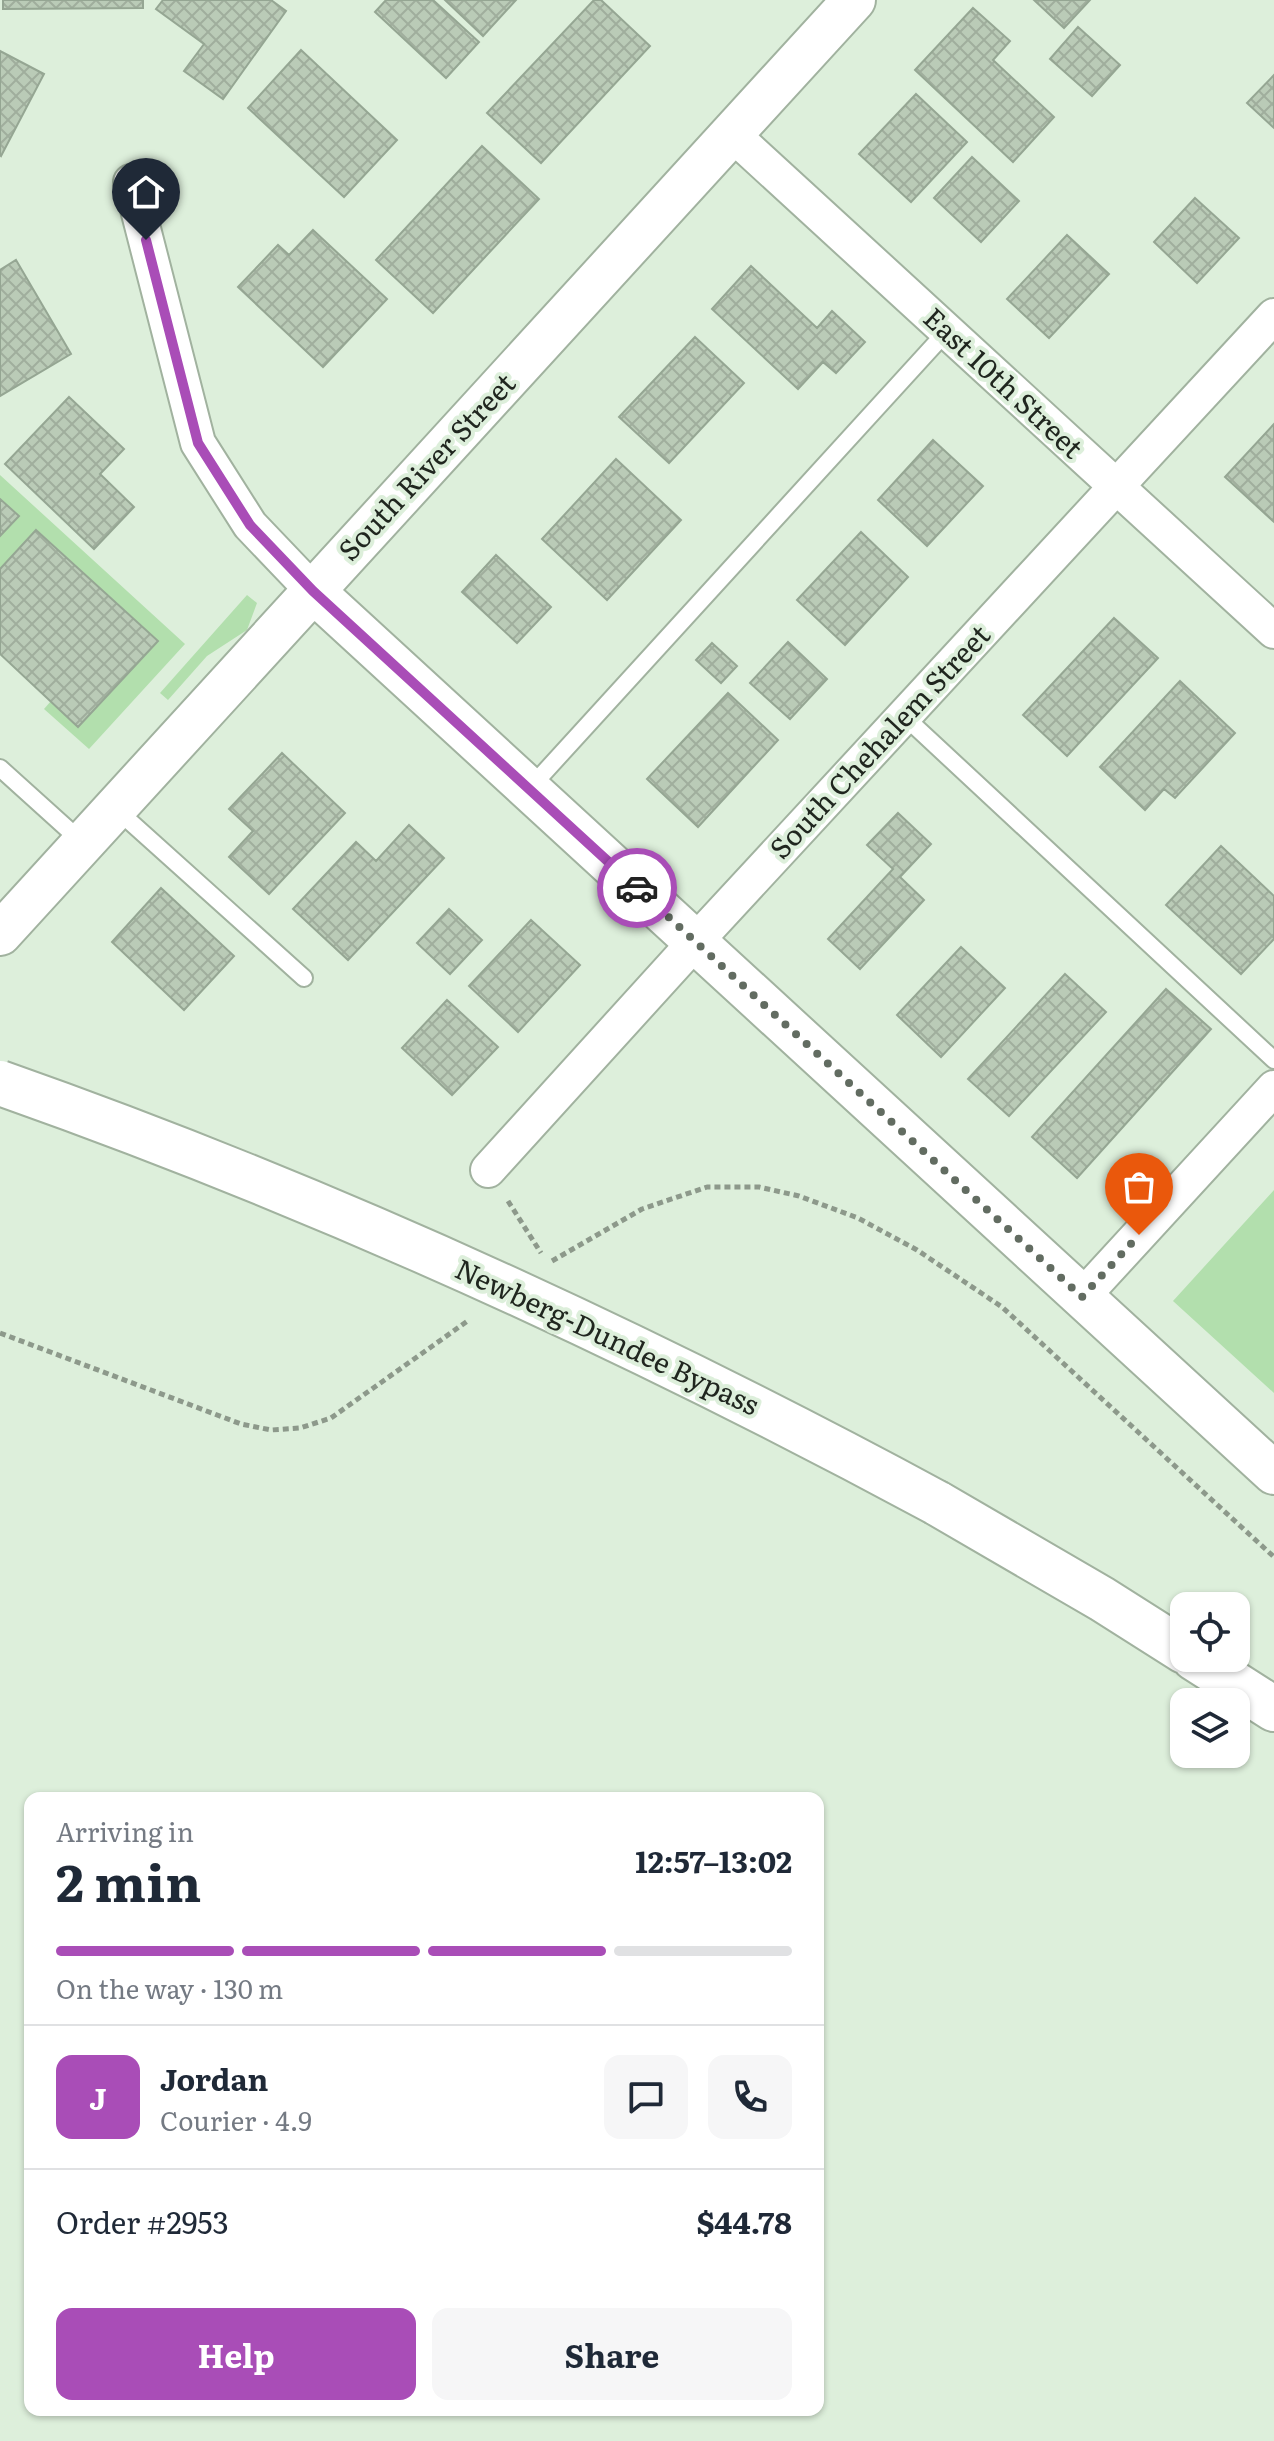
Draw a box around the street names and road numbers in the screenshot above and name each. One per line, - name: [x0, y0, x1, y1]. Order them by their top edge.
- street label: East 10th Street: [915, 296, 1094, 467]
- street label: South River Street: [327, 362, 524, 569]
- street label: South Chehalem Street: [758, 614, 999, 867]
- street label: Newberg-Dundee Bypass: [449, 1246, 767, 1424]

